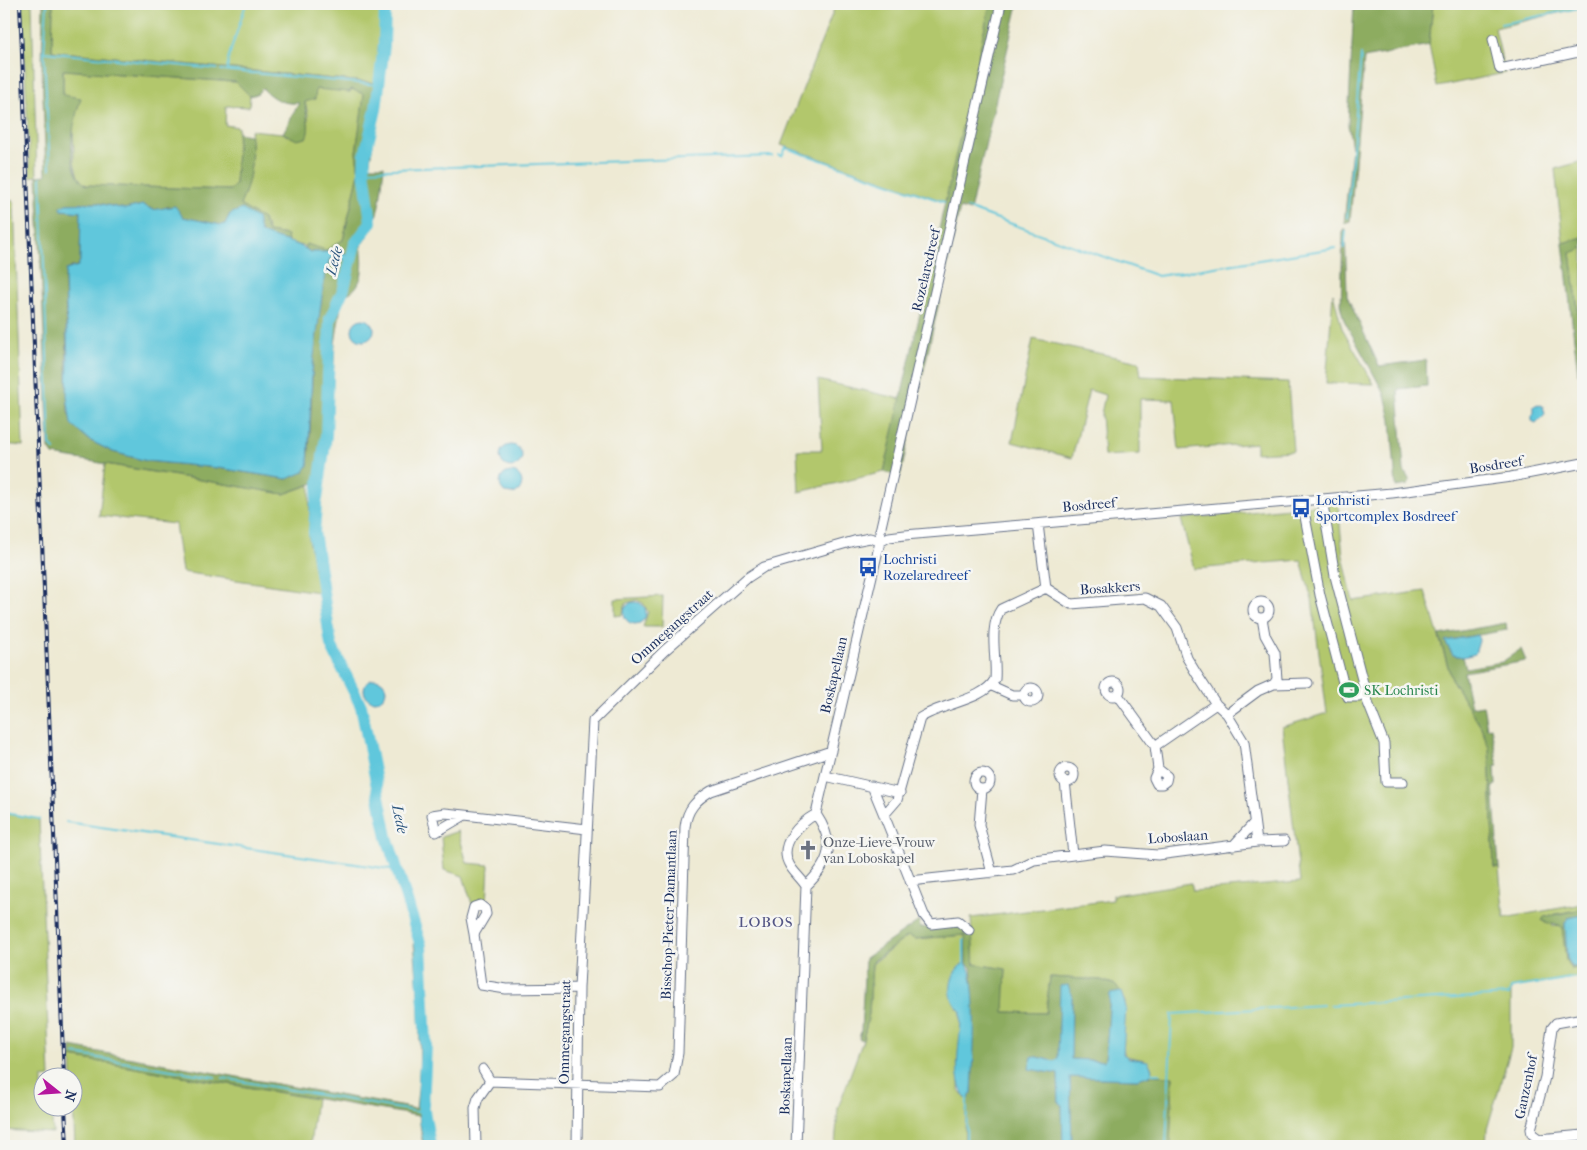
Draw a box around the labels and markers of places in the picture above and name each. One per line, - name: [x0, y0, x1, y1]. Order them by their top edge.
- place label: Lochristi Sportcomplex Bosdreef: [1316, 492, 1459, 525]
- bus stop icon: Lochristi Sportcomplex Bosdreef: [1290, 497, 1312, 519]
- place label: Lochristi Rozelaredreef: [883, 551, 972, 584]
- bus stop icon: Lochristi Rozelaredreef: [857, 556, 879, 578]
- sports icon: SK Lochristi: [1338, 679, 1360, 701]
- place label: SK Lochristi: [1364, 682, 1438, 699]
- place label: Onze-Lieve-Vrouw van Loboskapel: [823, 834, 936, 867]
- church icon: Onze-Lieve-Vrouw van Loboskapel: [797, 839, 819, 861]

